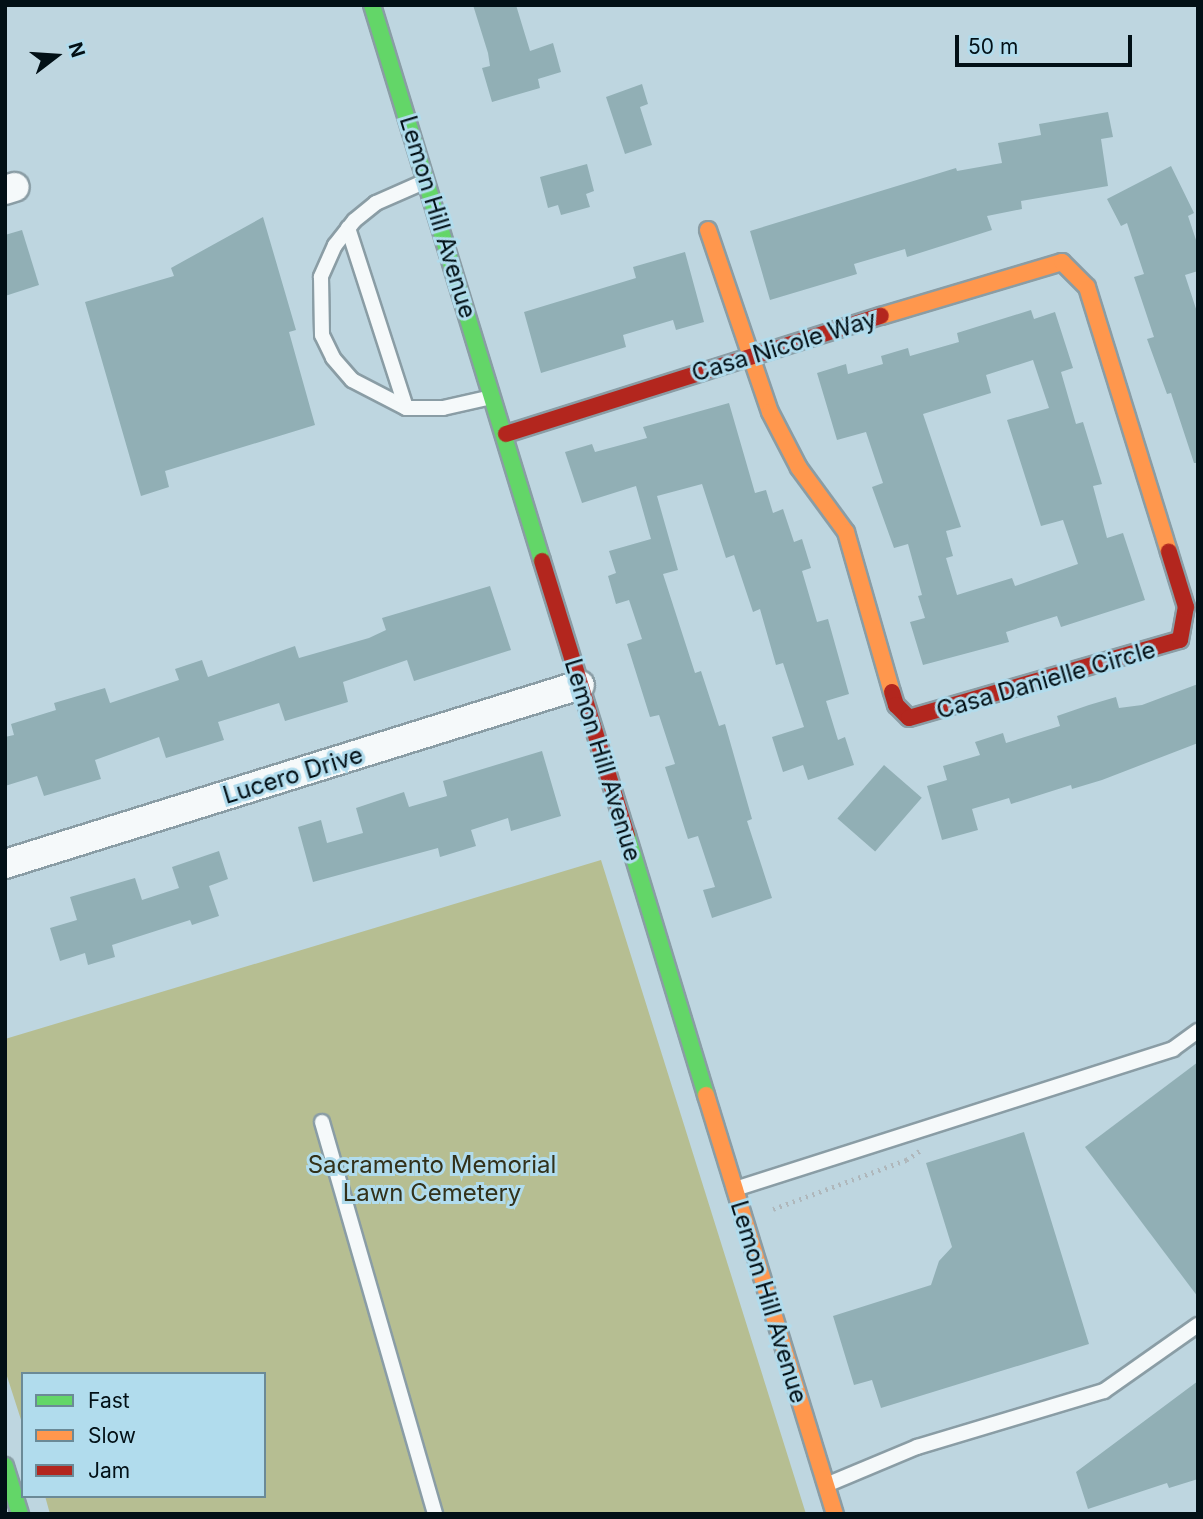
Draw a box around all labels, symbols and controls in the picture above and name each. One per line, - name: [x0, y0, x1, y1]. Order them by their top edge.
- north arrow: [21, 21, 91, 91]
- scale bar: [958, 21, 1135, 65]
- text: 50 m: [968, 34, 1018, 59]
- text: N: [63, 39, 90, 60]
- street label: Lemon Hill Avenue: [393, 112, 483, 322]
- street label: Casa Nicole Way: [688, 304, 880, 388]
- street label: Casa Danielle Circle: [933, 635, 1159, 725]
- street label: Lemon Hill Avenue: [558, 655, 648, 865]
- street label: Lucero Drive: [220, 740, 366, 810]
- park label: Sacramento Memorial Lawn Cemetery: [308, 1151, 556, 1207]
- street label: Lemon Hill Avenue: [724, 1197, 814, 1407]
- legend: [21, 1372, 266, 1498]
- text: Fast: [88, 1388, 130, 1413]
- text: Slow: [88, 1423, 136, 1448]
- text: Jam: [88, 1458, 130, 1483]

